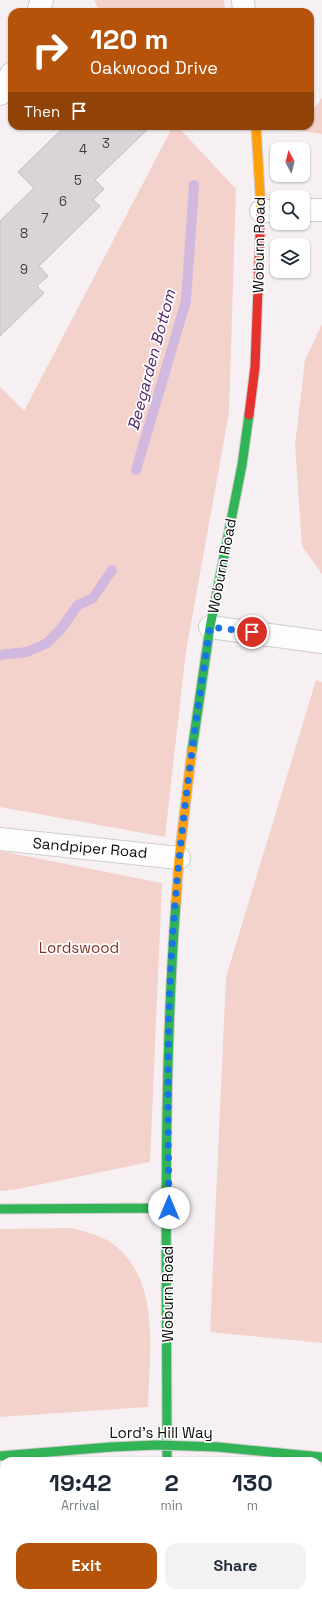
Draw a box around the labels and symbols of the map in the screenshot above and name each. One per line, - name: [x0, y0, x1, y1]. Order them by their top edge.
- house number: 3: [102, 135, 110, 152]
- house number: 4: [79, 141, 87, 158]
- north arrow: [270, 142, 310, 182]
- house number: 5: [74, 172, 82, 189]
- house number: 6: [59, 193, 67, 210]
- street label: Woburn Road: [248, 197, 269, 293]
- house number: 7: [41, 210, 49, 227]
- house number: 8: [20, 225, 28, 242]
- house number: 9: [20, 261, 28, 278]
- water label: Beegarden Bottom: [123, 286, 181, 433]
- street label: Woburn Road: [203, 517, 240, 615]
- pin: [235, 615, 269, 649]
- street label: Sandpiper Road: [32, 833, 148, 862]
- park label: Lordswood: [39, 938, 119, 957]
- position arrow: [148, 1187, 190, 1229]
- street label: Woburn Road: [158, 1246, 177, 1342]
- street label: Lord's Hill Way: [109, 1423, 213, 1442]

